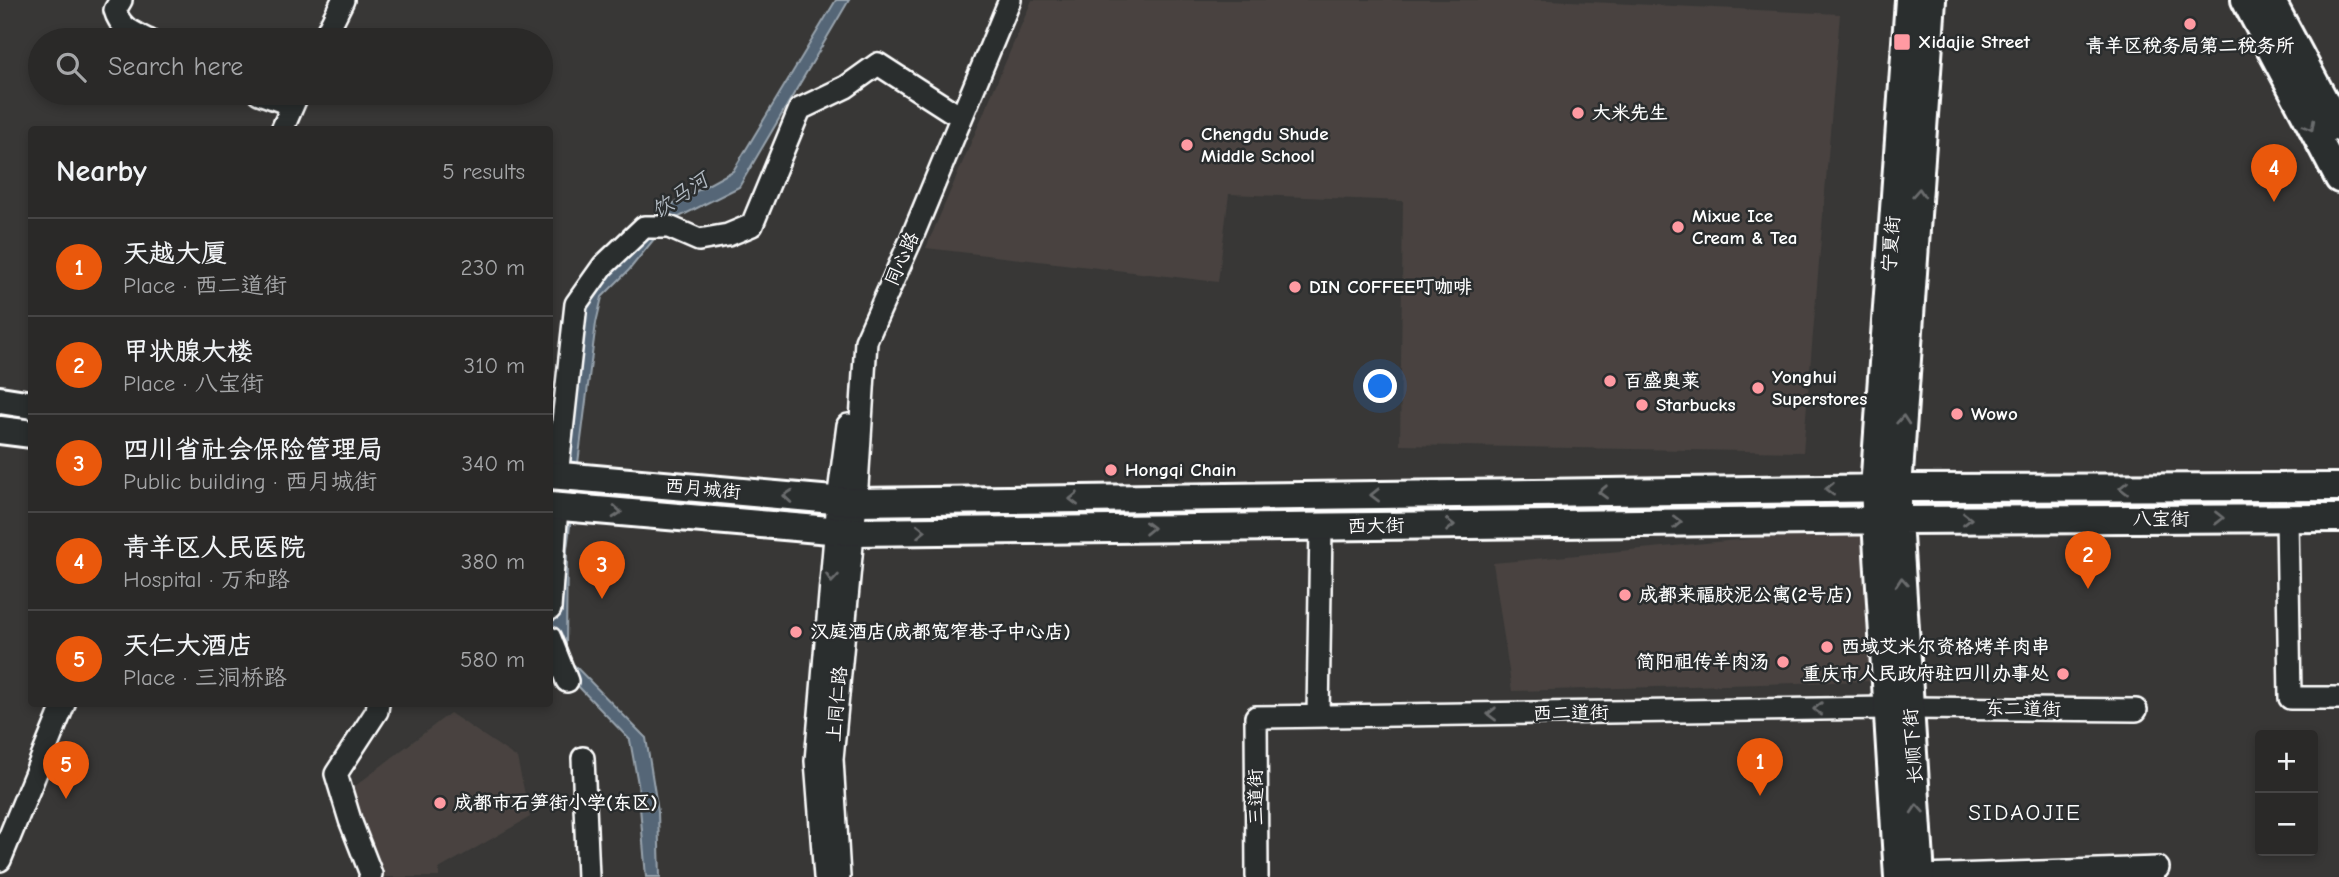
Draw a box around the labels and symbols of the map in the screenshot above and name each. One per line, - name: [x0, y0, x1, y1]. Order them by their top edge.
- marker: 青羊区税务局第二税务所: [2182, 16, 2198, 32]
- place label: Xidajie Street: [1918, 31, 2031, 53]
- marker: Xidajie Street: [1892, 32, 1912, 52]
- place label: 青羊区税务局第二税务所: [2085, 35, 2295, 57]
- place label: 大米先生: [1592, 102, 1668, 124]
- marker: 大米先生: [1570, 105, 1586, 121]
- one-way arrow: [2302, 118, 2316, 131]
- place label: Chengdu Shude Middle School: [1201, 123, 1329, 167]
- marker: Chengdu Shude Middle School: [1179, 137, 1195, 153]
- pin: 4: [2251, 144, 2297, 202]
- water label: 饮马河: [647, 166, 715, 223]
- one-way arrow: [1911, 188, 1926, 199]
- place label: Mixue Ice Cream & Tea: [1692, 205, 1797, 249]
- street label: 宁夏街: [1878, 215, 1904, 273]
- marker: Mixue Ice Cream & Tea: [1670, 219, 1686, 235]
- street label: 同心路: [880, 228, 924, 290]
- place label: DIN COFFEE叮咖啡: [1309, 276, 1472, 298]
- marker: DIN COFFEE叮咖啡: [1287, 279, 1303, 295]
- place label: Yonghui Superstores: [1772, 366, 1867, 410]
- your location: [1363, 369, 1397, 403]
- place label: 百盛奥莱: [1624, 370, 1700, 392]
- marker: 百盛奥莱: [1602, 373, 1618, 389]
- marker: Yonghui Superstores: [1750, 380, 1766, 396]
- place label: Starbucks: [1656, 394, 1736, 416]
- marker: Starbucks: [1634, 397, 1650, 413]
- place label: Wowo: [1971, 403, 2018, 425]
- marker: Wowo: [1949, 406, 1965, 422]
- one-way arrow: [1895, 415, 1910, 426]
- place label: Hongqi Chain: [1125, 459, 1236, 481]
- marker: Hongqi Chain: [1103, 462, 1119, 478]
- street label: 西月城街: [664, 475, 742, 503]
- one-way arrow: [2118, 480, 2129, 495]
- one-way arrow: [1824, 481, 1835, 497]
- one-way arrow: [1597, 484, 1607, 500]
- one-way arrow: [1369, 487, 1380, 503]
- one-way arrow: [782, 489, 794, 504]
- one-way arrow: [1068, 491, 1079, 507]
- one-way arrow: [612, 504, 623, 519]
- street label: 八宝街: [2132, 508, 2190, 530]
- one-way arrow: [2214, 510, 2224, 526]
- one-way arrow: [1961, 512, 1972, 527]
- one-way arrow: [1672, 514, 1683, 530]
- street label: 西大街: [1347, 515, 1405, 537]
- one-way arrow: [1445, 517, 1455, 533]
- one-way arrow: [1144, 520, 1154, 536]
- one-way arrow: [916, 523, 927, 539]
- pin: 2: [2065, 531, 2111, 589]
- pin: 3: [579, 541, 625, 599]
- one-way arrow: [825, 572, 840, 583]
- one-way arrow: [1895, 576, 1910, 587]
- place label: 成都来福胶泥公寓(2号店): [1639, 584, 1852, 606]
- marker: 成都来福胶泥公寓(2号店): [1617, 587, 1633, 603]
- place label: 汉庭酒店(成都宽窄巷子中心店): [810, 621, 1071, 643]
- marker: 汉庭酒店(成都宽窄巷子中心店): [788, 624, 804, 640]
- place label: 西域艾米尔资格烤羊肉串: [1841, 636, 2050, 658]
- marker: 西域艾米尔资格烤羊肉串: [1819, 639, 1835, 655]
- place label: 简阳祖传羊肉汤: [1636, 651, 1769, 673]
- marker: 简阳祖传羊肉汤: [1775, 654, 1791, 670]
- place label: 重庆市人民政府驻四川办事处: [1802, 663, 2049, 685]
- street label: 上同仁路: [823, 665, 851, 743]
- marker: 重庆市人民政府驻四川办事处: [2055, 666, 2071, 682]
- street label: 东二道街: [1985, 697, 2061, 721]
- street label: 西二道街: [1533, 701, 1609, 725]
- one-way arrow: [1812, 701, 1822, 717]
- one-way arrow: [1486, 706, 1497, 722]
- street label: 长顺下街: [1899, 707, 1927, 785]
- pin: 1: [1737, 738, 1783, 796]
- pin: 5: [43, 741, 89, 799]
- street label: 三道街: [1245, 768, 1267, 826]
- place label: 成都市石笋街小学(东区): [454, 792, 658, 814]
- marker: 成都市石笋街小学(东区): [432, 795, 448, 811]
- district label: SIDAOJIE: [1968, 799, 2082, 826]
- one-way arrow: [1910, 803, 1925, 814]

